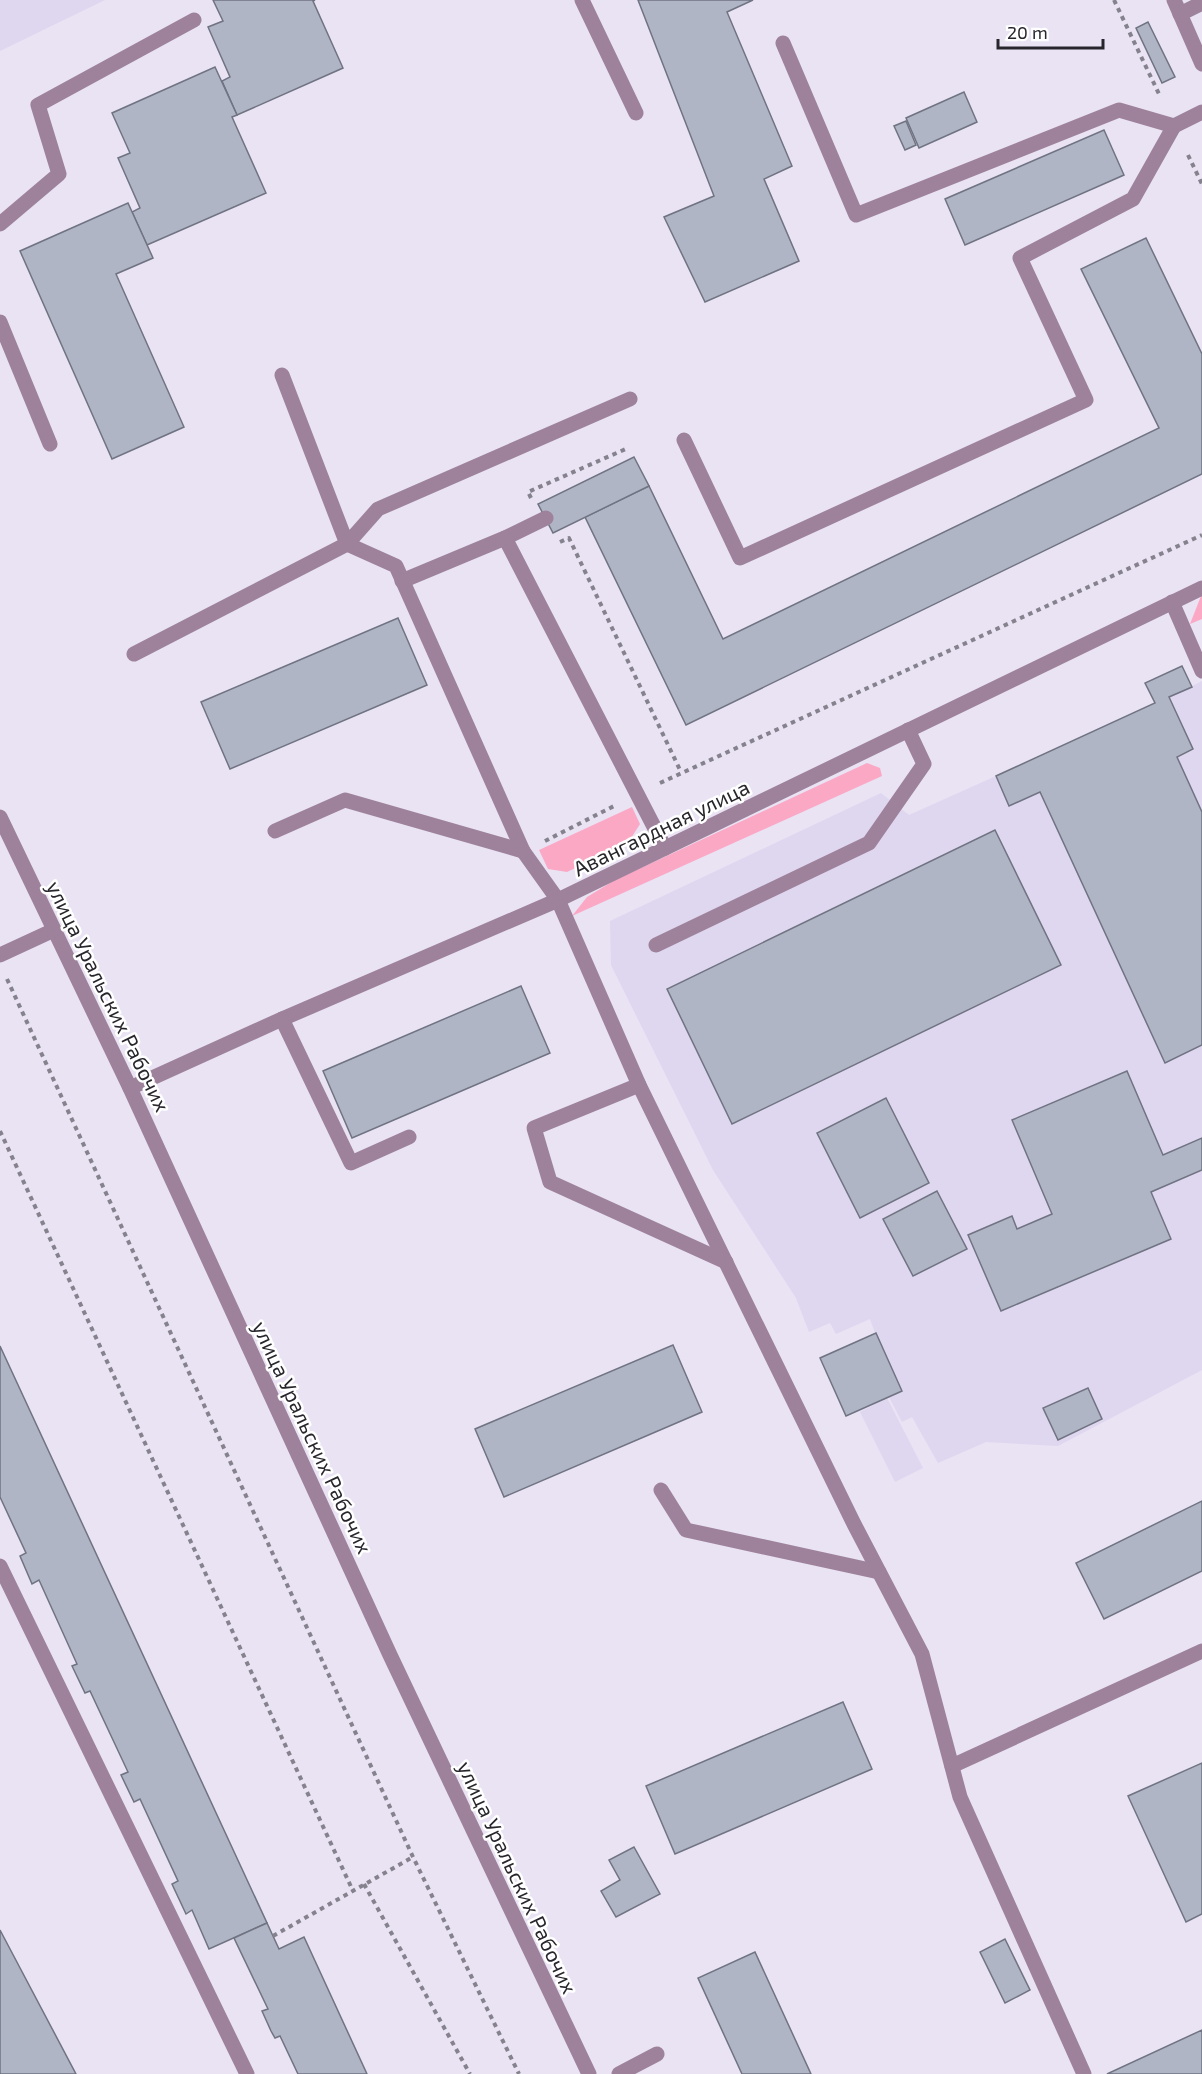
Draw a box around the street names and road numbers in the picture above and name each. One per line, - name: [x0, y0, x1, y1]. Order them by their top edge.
- street label: Авангардная улица: [569, 773, 754, 881]
- street label: улица Уральских Рабочих: [41, 877, 176, 1116]
- street label: улица Уральских Рабочих: [247, 1317, 378, 1558]
- street label: улица Уральских Рабочих: [452, 1757, 583, 1998]

